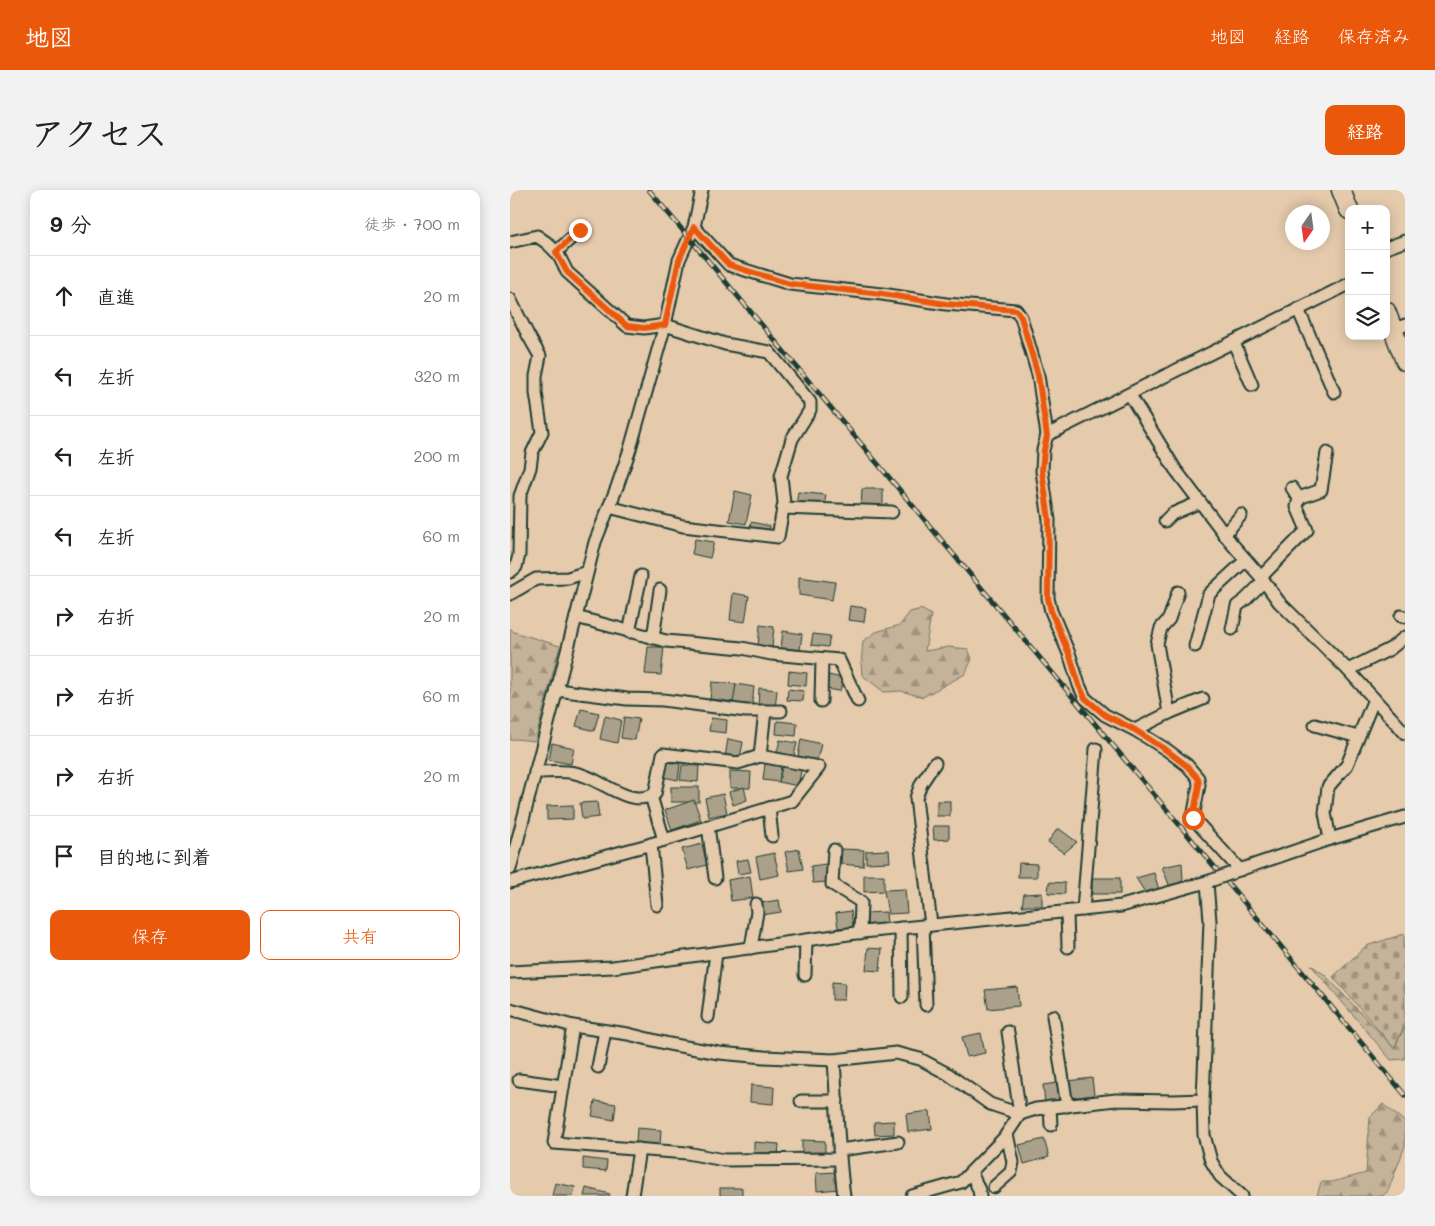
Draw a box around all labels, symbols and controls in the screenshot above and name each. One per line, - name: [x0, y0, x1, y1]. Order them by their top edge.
- text: 地図: [25, 21, 73, 52]
- text: 地図: [1210, 24, 1246, 48]
- text: 経路: [1274, 24, 1310, 48]
- text: 保存済み: [1338, 24, 1410, 48]
- button: 経路: [1325, 105, 1405, 155]
- text: アクセス: [30, 109, 168, 155]
- north arrow: [1285, 205, 1330, 250]
- map controls: [1345, 205, 1390, 340]
- button: +: [1345, 205, 1390, 250]
- text: 9 分: [50, 210, 91, 237]
- text: 徒歩 · 700 m: [364, 213, 460, 234]
- route end: [569, 219, 592, 242]
- button: −: [1345, 250, 1390, 295]
- icon: ahead: [50, 282, 78, 310]
- text: 直進: [97, 284, 135, 309]
- text: 20 m: [423, 285, 460, 306]
- button: layers: [1345, 295, 1390, 340]
- icon: left: [50, 362, 78, 390]
- text: 左折: [97, 364, 135, 389]
- text: 320 m: [414, 365, 460, 386]
- icon: left: [50, 442, 78, 470]
- text: 左折: [97, 444, 135, 469]
- text: 200 m: [413, 445, 460, 466]
- icon: left: [50, 522, 78, 550]
- text: 左折: [97, 524, 135, 549]
- text: 60 m: [423, 525, 460, 546]
- icon: right: [50, 602, 78, 630]
- text: 右折: [97, 604, 135, 629]
- text: 20 m: [423, 605, 460, 626]
- icon: right: [50, 682, 78, 710]
- text: 右折: [97, 684, 135, 709]
- text: 60 m: [423, 685, 460, 706]
- icon: right: [50, 762, 78, 790]
- text: 右折: [97, 764, 135, 789]
- text: 20 m: [423, 765, 460, 786]
- route start: [1182, 807, 1205, 830]
- icon: arrive: [50, 842, 78, 870]
- text: 目的地に到着: [97, 844, 211, 869]
- button: 保存: [50, 910, 250, 960]
- button: 共有: [260, 910, 460, 960]

